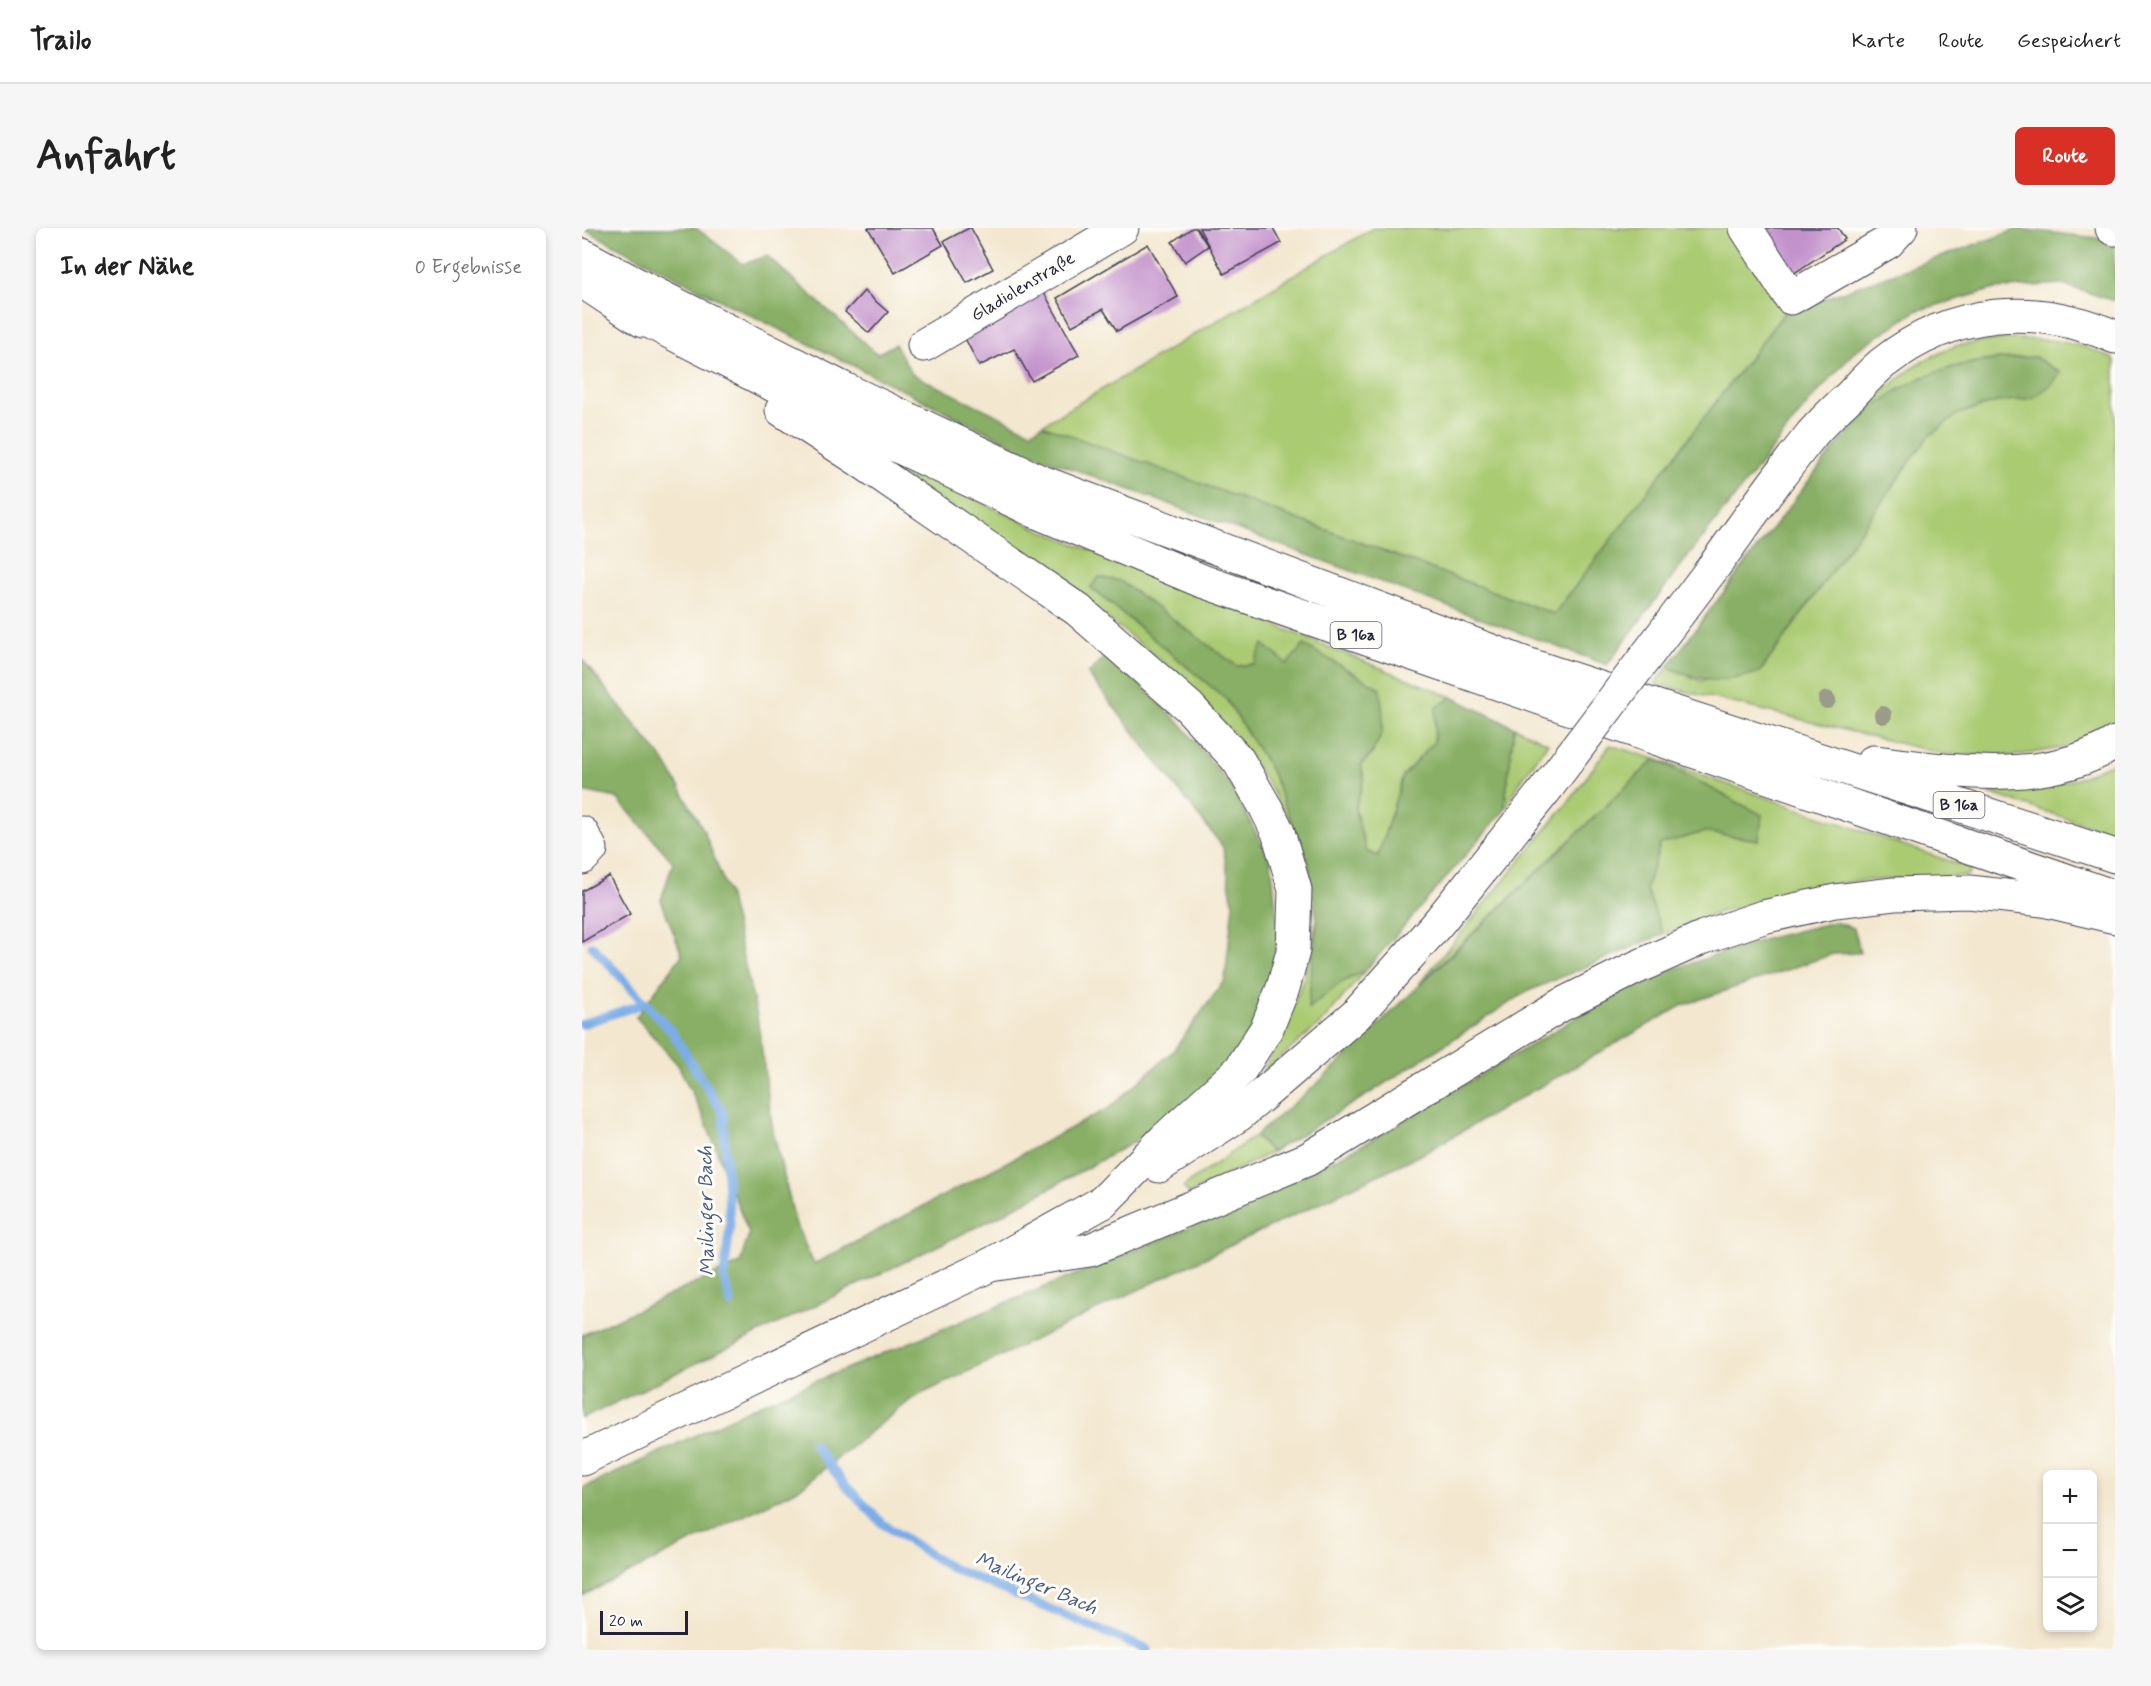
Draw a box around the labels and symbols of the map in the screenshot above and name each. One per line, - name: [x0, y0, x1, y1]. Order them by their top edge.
- street label: Gladiolenstraße: [966, 246, 1080, 328]
- road number: B 16a: [1330, 622, 1382, 648]
- road number: B 16a: [1934, 792, 1984, 818]
- water label: Mailinger Bach: [692, 1145, 724, 1276]
- water label: Mailinger Bach: [970, 1546, 1102, 1624]
- scale bar: [600, 1608, 688, 1636]

